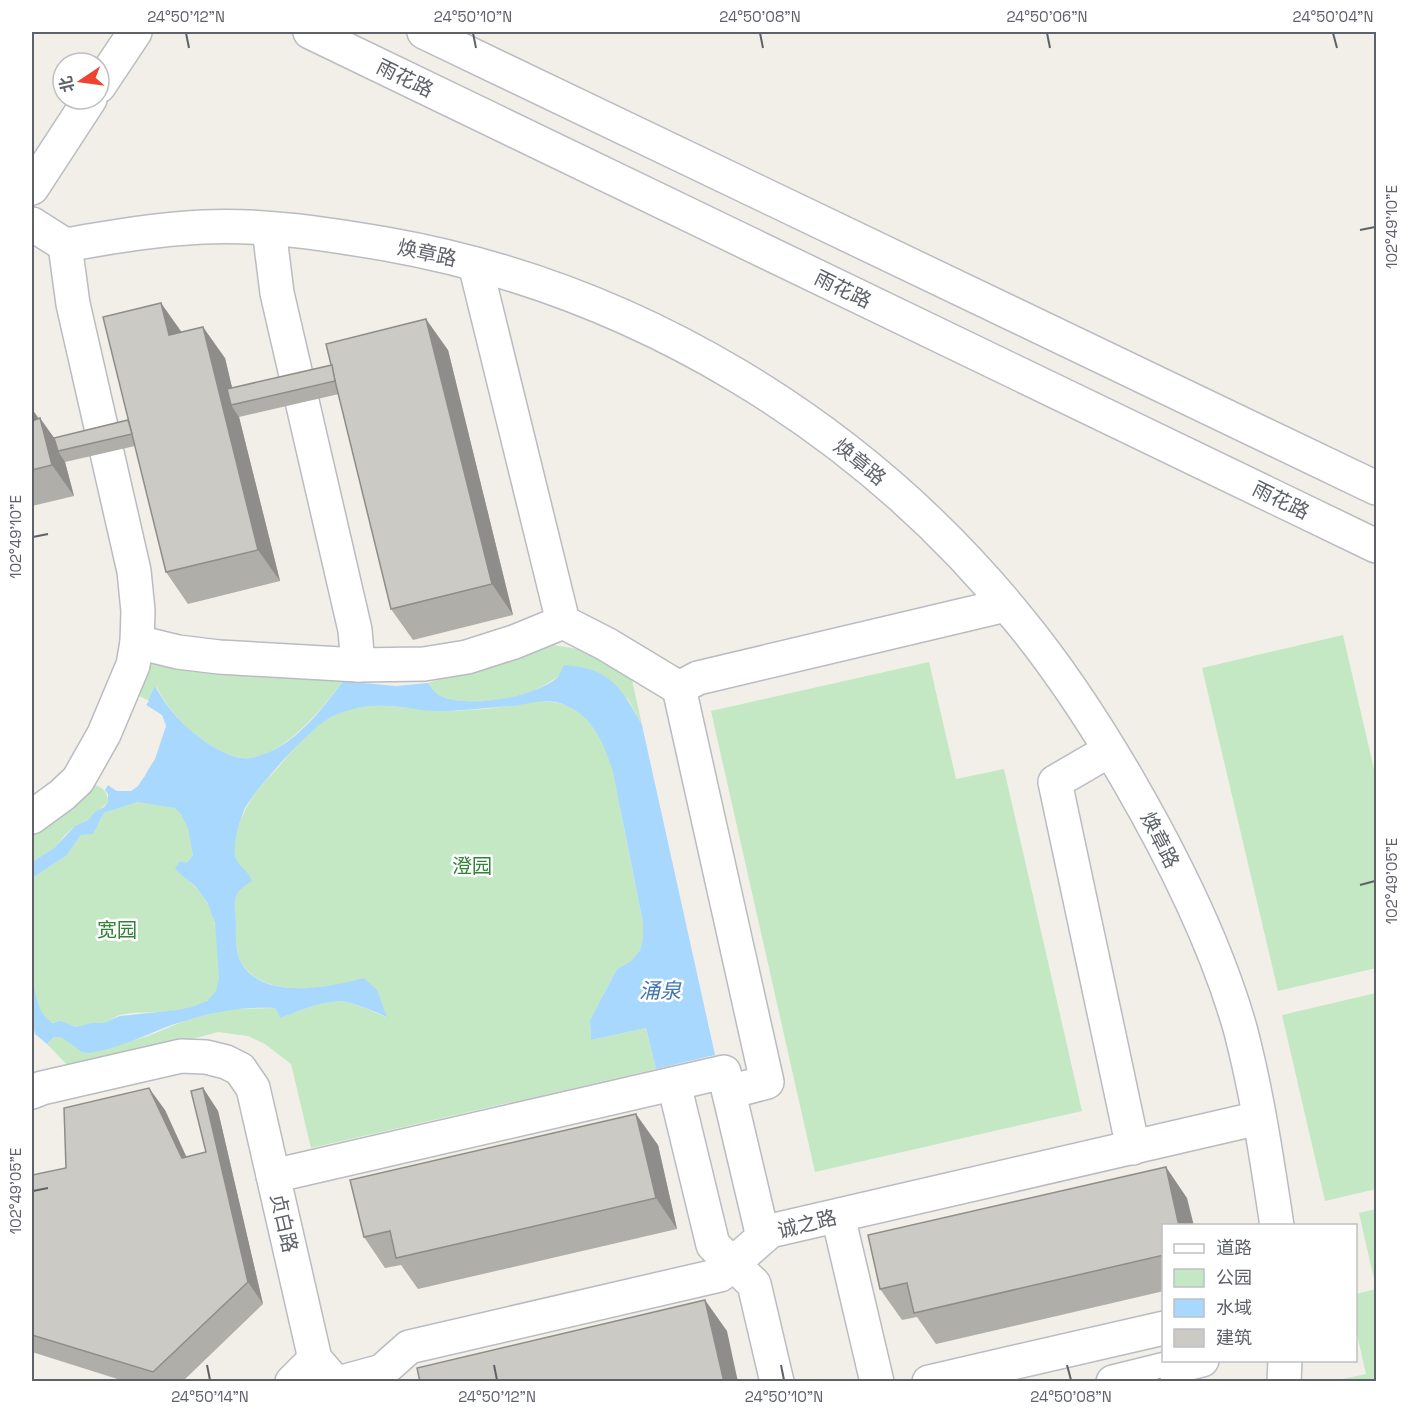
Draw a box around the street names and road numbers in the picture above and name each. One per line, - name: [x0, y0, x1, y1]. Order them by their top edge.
- street label: 雨花路: [372, 53, 438, 103]
- street label: 焕章路: [395, 234, 459, 272]
- street label: 雨花路: [810, 264, 876, 314]
- street label: 焕章路: [829, 433, 891, 491]
- street label: 雨花路: [1248, 475, 1314, 525]
- street label: 焕章路: [1135, 807, 1185, 873]
- street label: 贞白路: [265, 1191, 303, 1255]
- street label: 诚之路: [775, 1204, 839, 1244]

